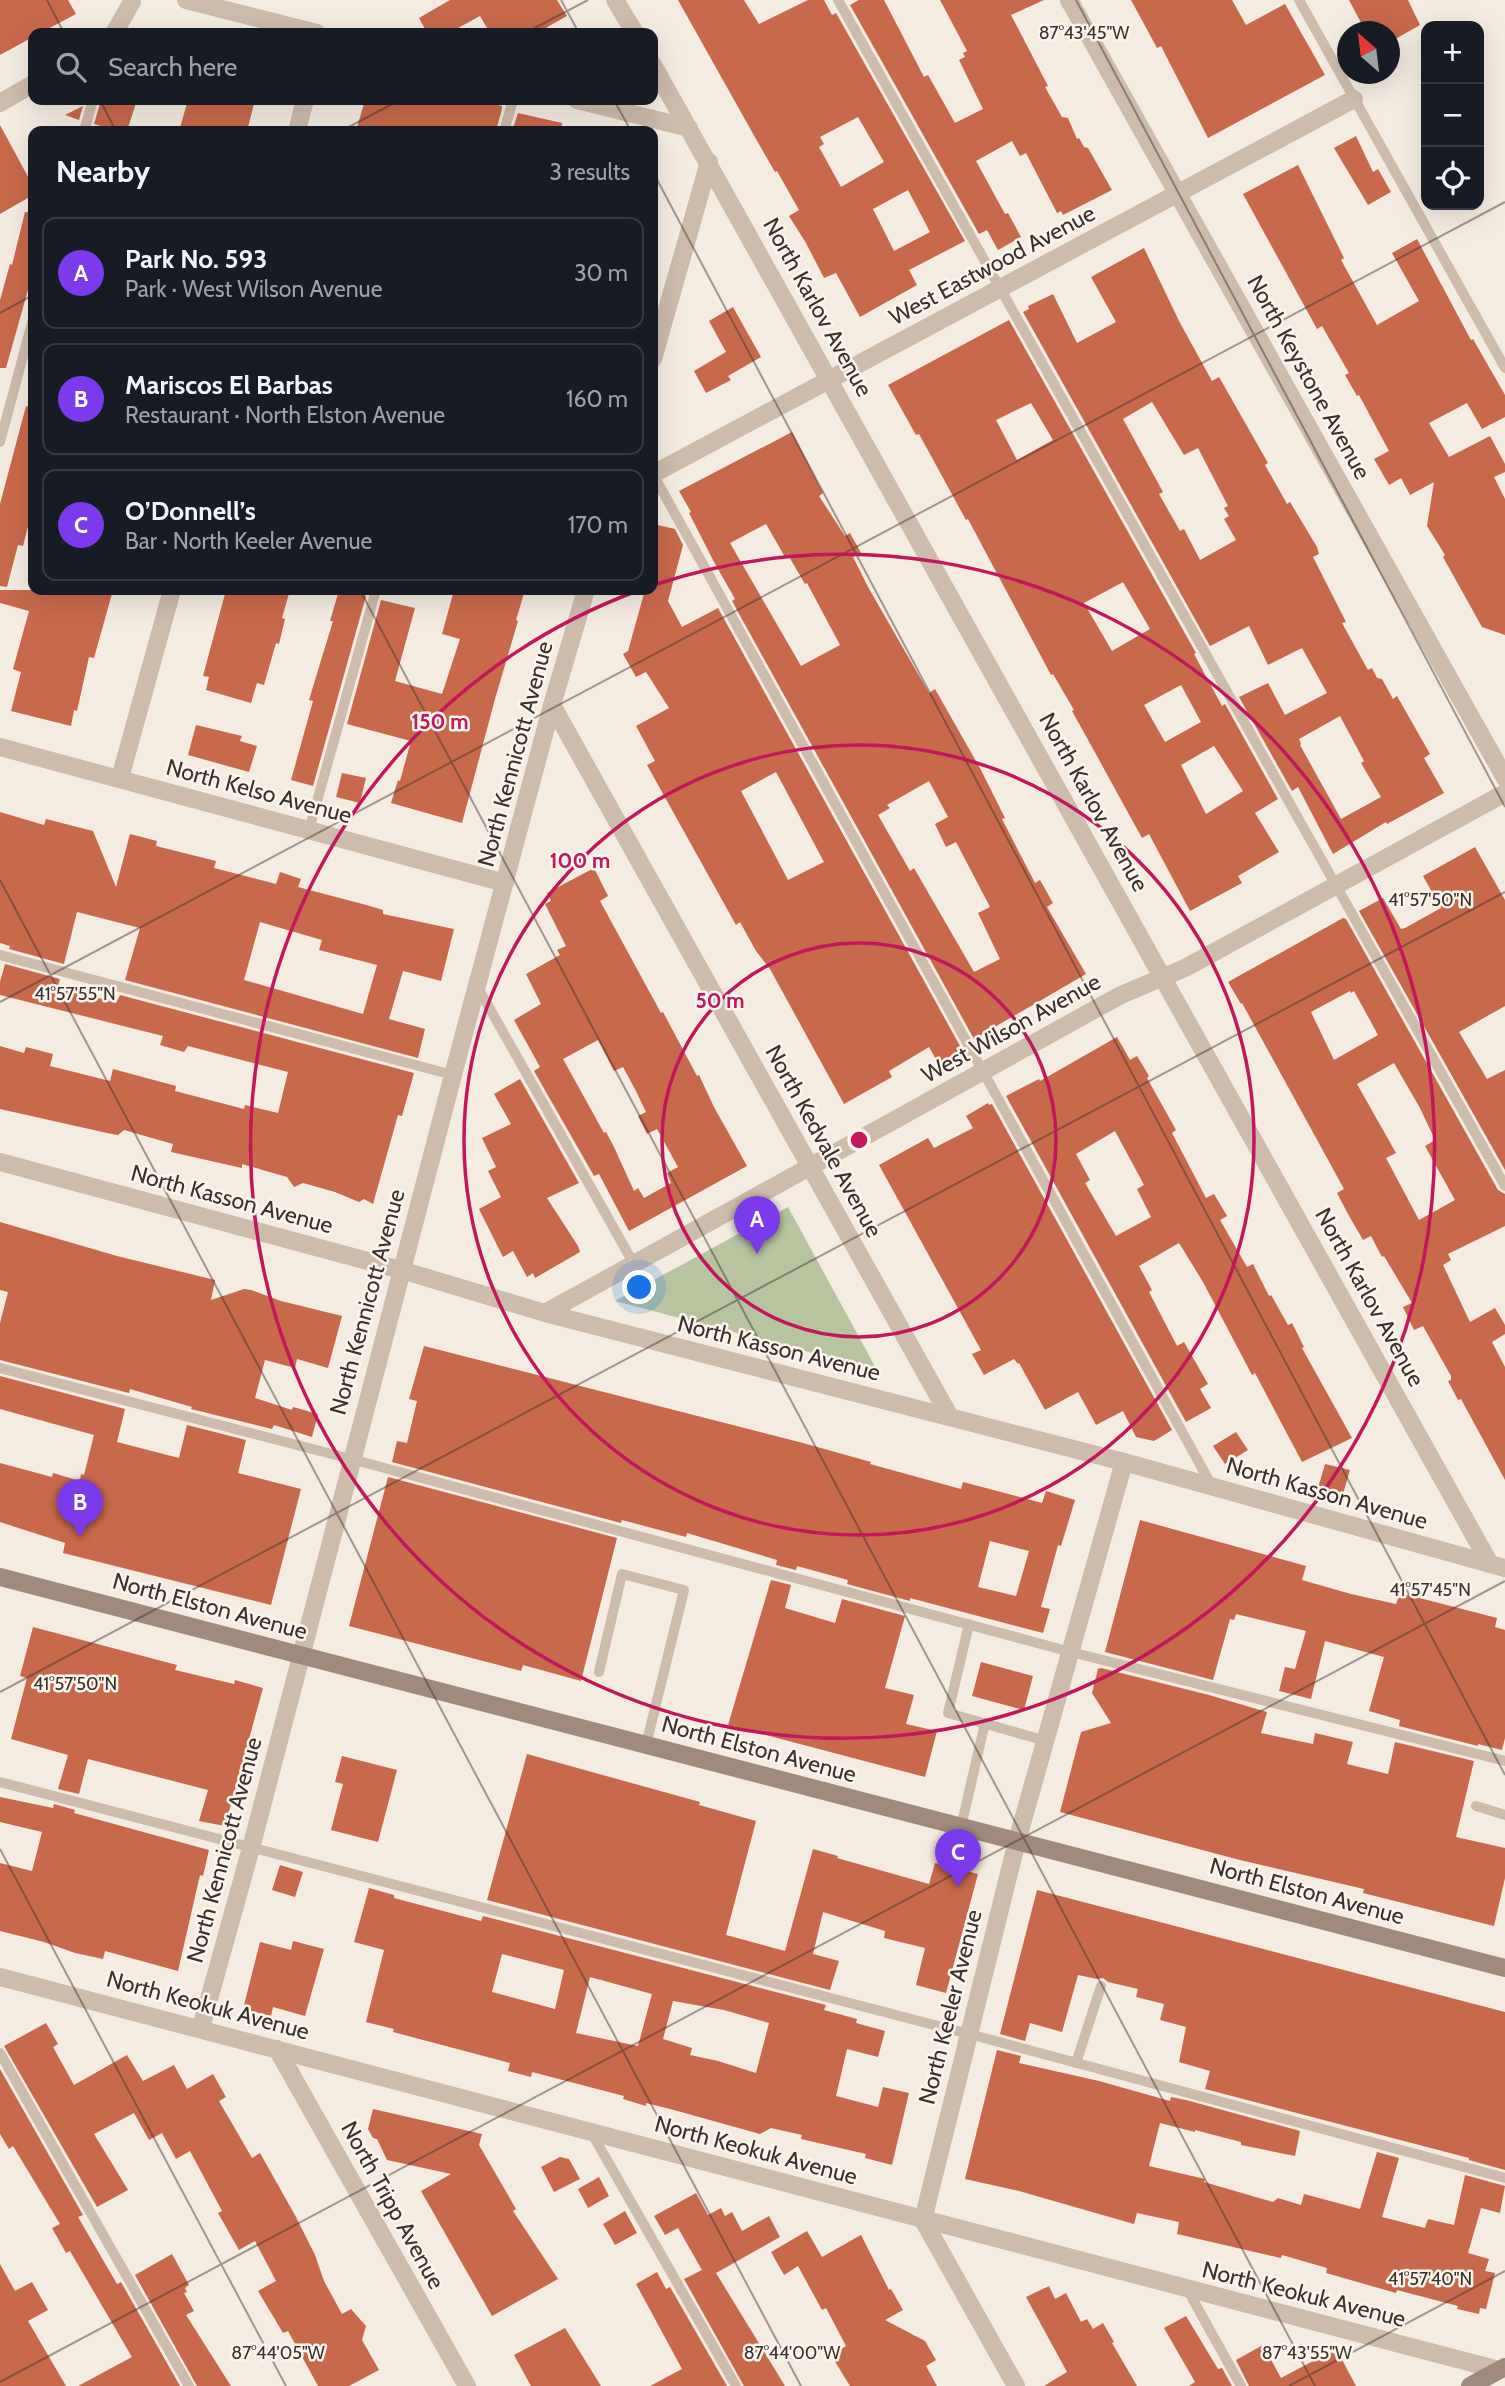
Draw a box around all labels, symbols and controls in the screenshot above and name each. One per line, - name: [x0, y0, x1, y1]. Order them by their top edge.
- north arrow: [1337, 21, 1400, 84]
- map controls: [1421, 21, 1484, 210]
- button: +: [1421, 21, 1484, 84]
- text: 87°43'45"W: [1039, 22, 1129, 44]
- search box: [28, 28, 658, 105]
- icon: search: [52, 48, 90, 86]
- text: Search here: [108, 51, 237, 83]
- button: −: [1421, 84, 1484, 147]
- button: locate: [1421, 147, 1484, 210]
- text: Nearby: [56, 153, 150, 190]
- text: 3 results: [549, 158, 630, 186]
- street label: West Eastwood Avenue: [884, 199, 1100, 331]
- street label: North Karlov Avenue: [757, 213, 879, 401]
- text: Park No. 593: [125, 243, 267, 275]
- text: A: [74, 259, 88, 287]
- text: 30 m: [574, 259, 628, 287]
- street label: North Keystone Avenue: [1241, 270, 1377, 484]
- text: Park · West Wilson Avenue: [125, 275, 382, 303]
- text: Mariscos El Barbas: [125, 369, 333, 401]
- text: B: [74, 385, 88, 413]
- text: 160 m: [566, 385, 628, 413]
- text: Restaurant · North Elston Avenue: [125, 401, 445, 429]
- text: O’Donnell’s: [125, 495, 256, 527]
- text: C: [74, 511, 88, 539]
- text: 170 m: [568, 511, 628, 539]
- text: Bar · North Keeler Avenue: [125, 527, 372, 555]
- street label: North Kennicott Avenue: [471, 638, 559, 870]
- street label: North Karlov Avenue: [1033, 708, 1155, 896]
- text: 150 m: [412, 709, 468, 734]
- street label: North Kelso Avenue: [163, 753, 355, 829]
- text: 100 m: [550, 848, 610, 873]
- text: 41°57'50"N: [1388, 889, 1472, 911]
- street label: West Wilson Avenue: [917, 967, 1106, 1089]
- text: 41°57'55"N: [34, 983, 116, 1005]
- text: 50 m: [695, 988, 745, 1013]
- street label: North Kedvale Avenue: [760, 1040, 889, 1242]
- centre of rings: [847, 1128, 871, 1152]
- street label: North Kasson Avenue: [128, 1159, 336, 1239]
- street label: North Kennicott Avenue: [323, 1186, 411, 1418]
- pin: A: [734, 1196, 780, 1254]
- street label: North Karlov Avenue: [1309, 1203, 1431, 1391]
- your location: [622, 1270, 656, 1304]
- street label: North Kasson Avenue: [675, 1309, 883, 1387]
- street label: North Kasson Avenue: [1223, 1451, 1431, 1535]
- pin: B: [57, 1479, 103, 1537]
- street label: North Elston Avenue: [110, 1567, 310, 1645]
- text: 41°57'45"N: [1389, 1579, 1471, 1601]
- text: 41°57'50"N: [33, 1673, 117, 1695]
- street label: North Elston Avenue: [659, 1710, 859, 1788]
- street label: North Kennicott Avenue: [180, 1734, 268, 1966]
- pin: C: [935, 1829, 981, 1887]
- street label: North Elston Avenue: [1207, 1852, 1407, 1930]
- street label: North Keeler Avenue: [912, 1907, 988, 2107]
- street label: North Keokuk Avenue: [104, 1964, 313, 2046]
- street label: North Keokuk Avenue: [652, 2109, 861, 2191]
- street label: North Tripp Avenue: [335, 2116, 451, 2294]
- street label: North Keokuk Avenue: [1199, 2255, 1409, 2333]
- text: 41°57'40"N: [1388, 2268, 1472, 2290]
- text: 87°44'05"W: [231, 2342, 325, 2364]
- text: 87°44'00"W: [744, 2342, 840, 2364]
- text: 87°43'55"W: [1262, 2342, 1352, 2364]

